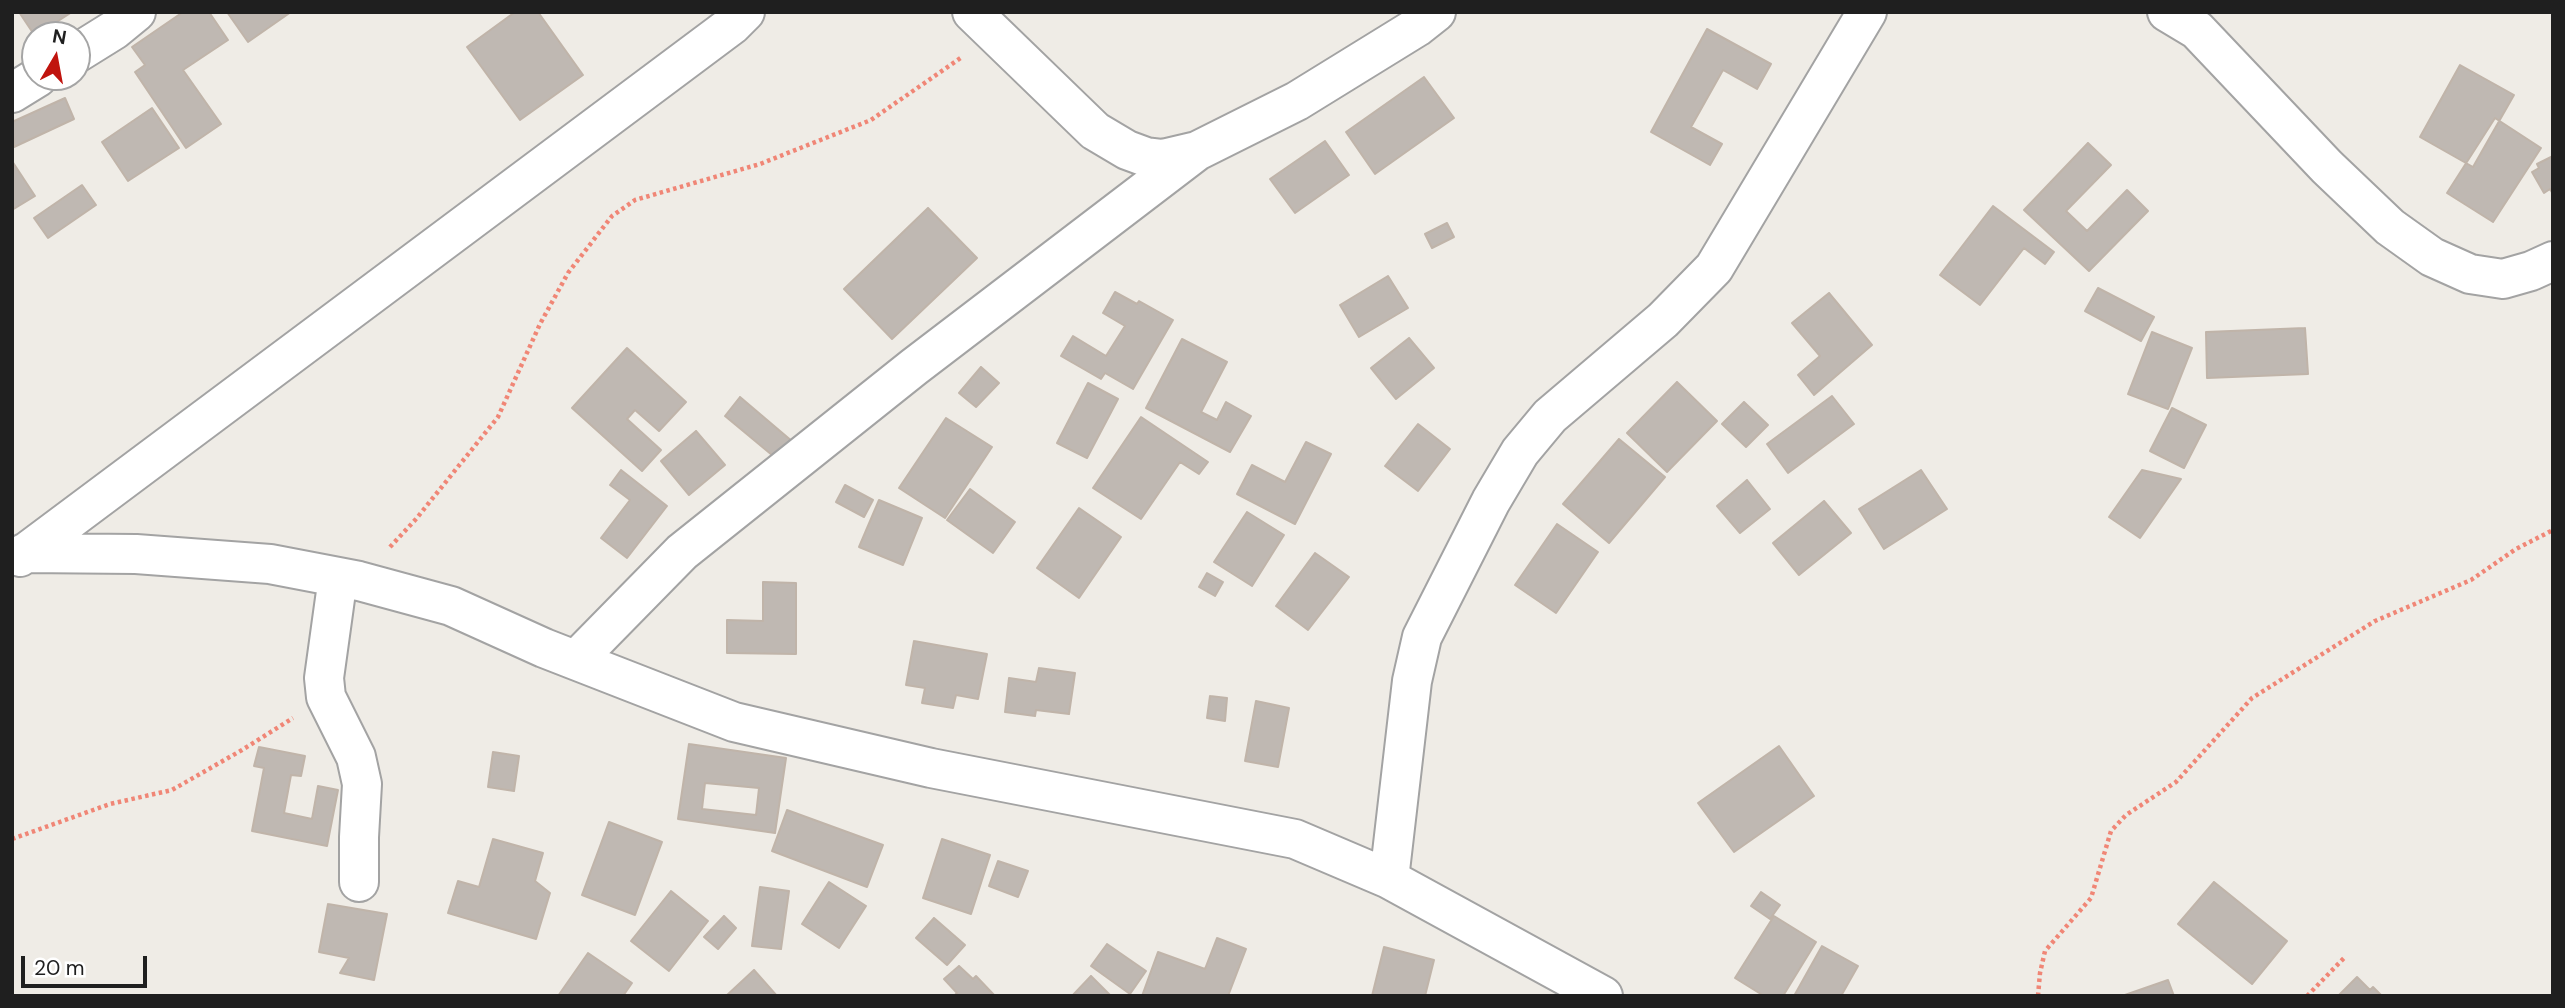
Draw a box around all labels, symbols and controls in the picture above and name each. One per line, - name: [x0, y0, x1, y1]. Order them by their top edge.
- north arrow: [21, 21, 91, 91]
- text: N: [50, 23, 68, 50]
- scale bar: [24, 942, 150, 986]
- text: 20 m: [34, 954, 85, 982]

